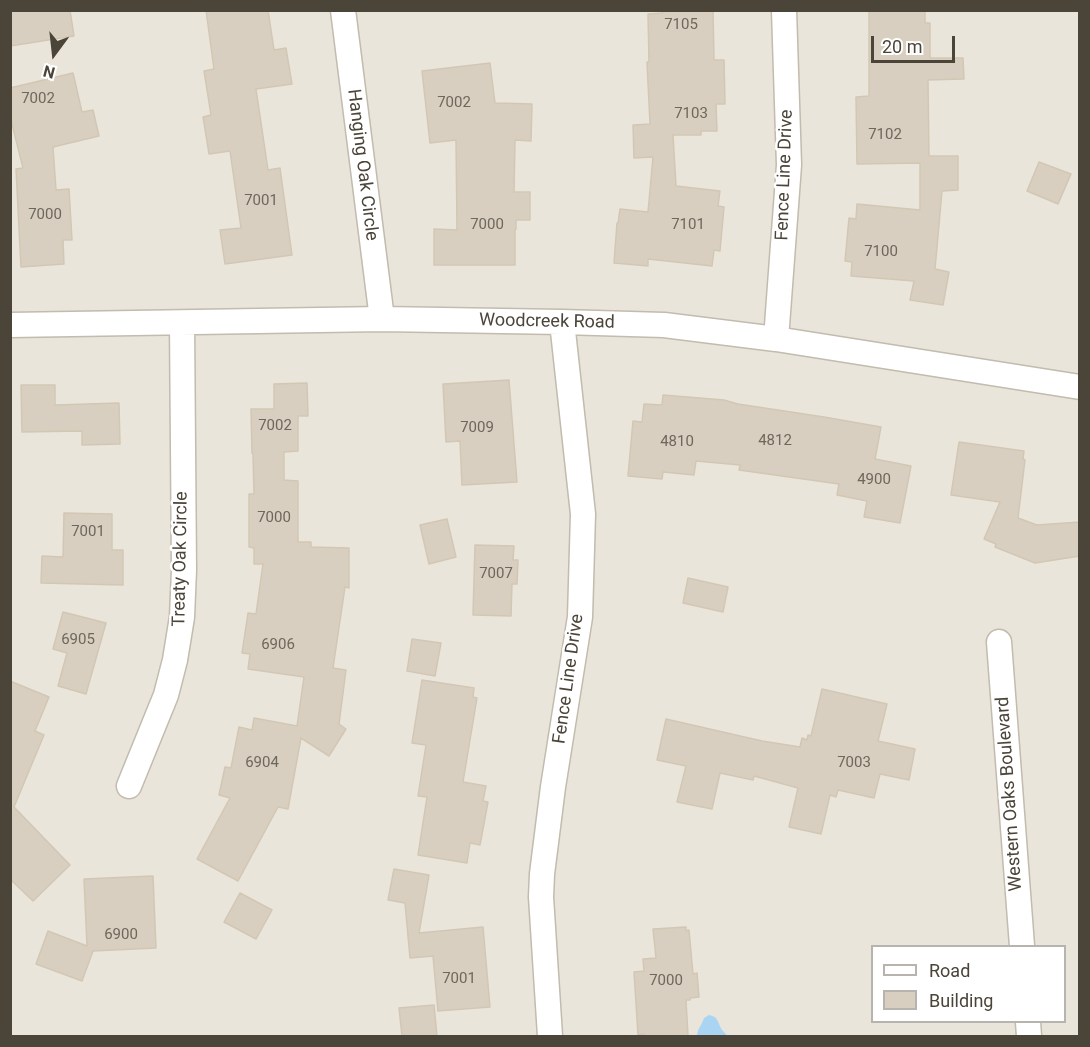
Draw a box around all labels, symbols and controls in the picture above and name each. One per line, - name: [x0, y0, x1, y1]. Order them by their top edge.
- house number: 7105: [664, 16, 698, 34]
- north arrow: [24, 24, 84, 84]
- scale bar: [874, 24, 958, 62]
- text: 20 m: [882, 36, 922, 57]
- text: N: [41, 61, 57, 83]
- street label: Hanging Oak Circle: [342, 88, 382, 242]
- house number: 7002: [21, 90, 55, 108]
- house number: 7002: [437, 94, 471, 112]
- house number: 7103: [674, 105, 708, 123]
- street label: Fence Line Drive: [772, 109, 798, 241]
- house number: 7102: [868, 126, 902, 144]
- house number: 7001: [244, 192, 278, 210]
- house number: 7000: [28, 206, 62, 224]
- house number: 7000: [470, 216, 504, 234]
- house number: 7101: [671, 216, 705, 234]
- house number: 7100: [864, 243, 898, 261]
- street label: Woodcreek Road: [479, 310, 615, 334]
- house number: 7002: [258, 417, 292, 435]
- house number: 7009: [460, 419, 494, 437]
- house number: 4812: [758, 432, 792, 450]
- house number: 4810: [660, 433, 694, 451]
- house number: 4900: [857, 471, 891, 489]
- street label: Treaty Oak Circle: [169, 491, 193, 627]
- house number: 7000: [257, 509, 291, 527]
- house number: 7001: [71, 523, 105, 541]
- house number: 7007: [479, 565, 513, 583]
- street label: Fence Line Drive: [549, 613, 589, 745]
- house number: 6905: [61, 631, 95, 649]
- house number: 6906: [261, 636, 295, 654]
- street label: Western Oaks Boulevard: [992, 696, 1028, 892]
- house number: 6904: [245, 754, 279, 772]
- house number: 7003: [837, 754, 871, 772]
- house number: 6900: [104, 926, 138, 944]
- legend: [871, 945, 1066, 1023]
- text: Road: [929, 960, 970, 981]
- house number: 7001: [442, 970, 476, 988]
- house number: 7000: [649, 972, 683, 990]
- text: Building: [929, 990, 993, 1011]

